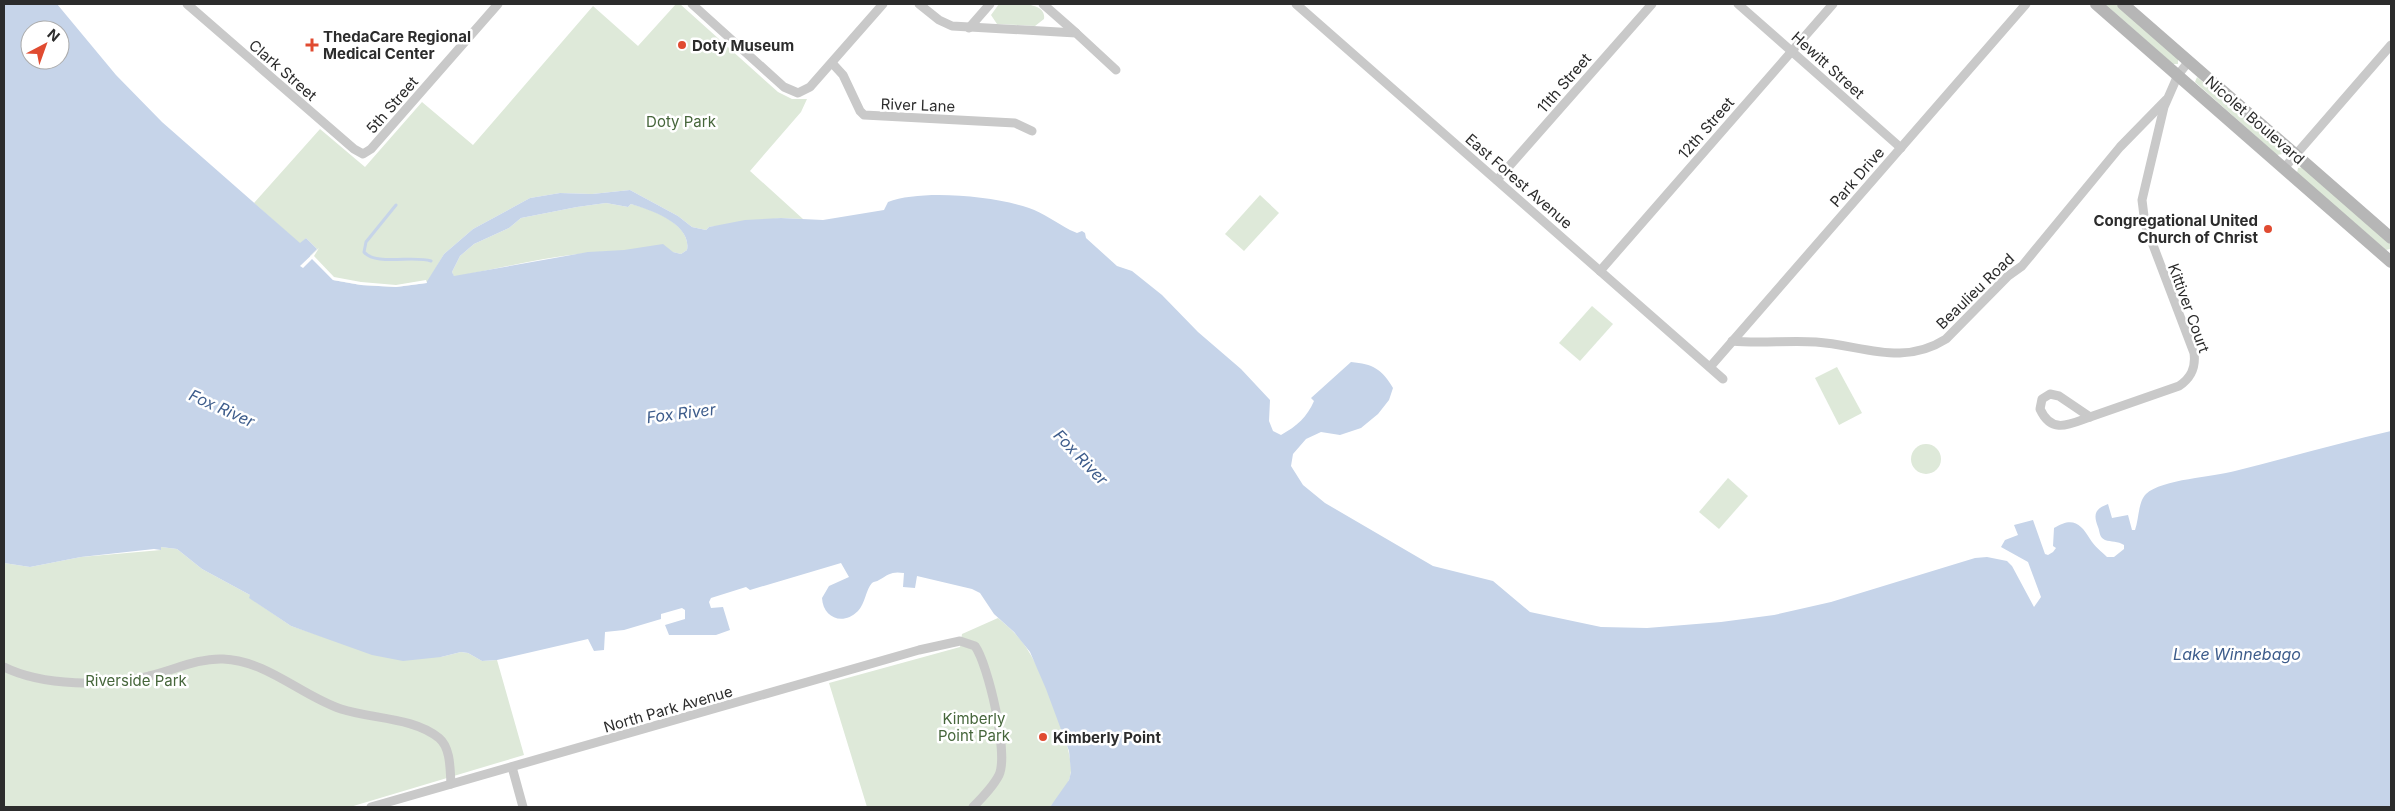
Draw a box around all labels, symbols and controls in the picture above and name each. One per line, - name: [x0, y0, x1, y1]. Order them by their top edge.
- north arrow: [20, 20, 70, 70]
- text: N: [44, 25, 63, 45]
- place label: ThedaCare Regional Medical Center: [323, 27, 471, 63]
- street label: Hewitt Street: [1788, 27, 1868, 103]
- street label: Clark Street: [245, 35, 321, 105]
- place label: Doty Museum: [692, 36, 794, 55]
- marker: ThedaCare Regional Medical Center: [305, 38, 319, 52]
- marker: Doty Museum: [676, 39, 688, 51]
- street label: 11th Street: [1533, 49, 1595, 117]
- street label: 5th Street: [362, 72, 422, 137]
- street label: Nicolet Boulevard: [2202, 72, 2308, 168]
- street label: 12th Street: [1674, 93, 1738, 163]
- street label: River Lane: [880, 94, 956, 116]
- park label: Doty Park: [646, 112, 717, 131]
- street label: East Forest Avenue: [1462, 129, 1576, 233]
- street label: Park Drive: [1826, 143, 1888, 211]
- place label: Congregational United Church of Christ: [2093, 211, 2258, 247]
- marker: Congregational United Church of Christ: [2262, 223, 2274, 235]
- street label: Beaulieu Road: [1932, 249, 2018, 333]
- street label: Kittiver Court: [2164, 261, 2214, 355]
- water label: Fox River: [186, 385, 259, 432]
- water label: Fox River: [645, 399, 718, 427]
- water label: Fox River: [1050, 425, 1113, 490]
- water label: Lake Winnebago: [2173, 644, 2301, 664]
- park label: Riverside Park: [85, 671, 188, 690]
- street label: North Park Avenue: [601, 682, 735, 736]
- park label: Kimberly Point Park: [938, 709, 1011, 745]
- place label: Kimberly Point: [1053, 728, 1161, 747]
- marker: Kimberly Point: [1037, 731, 1049, 743]

